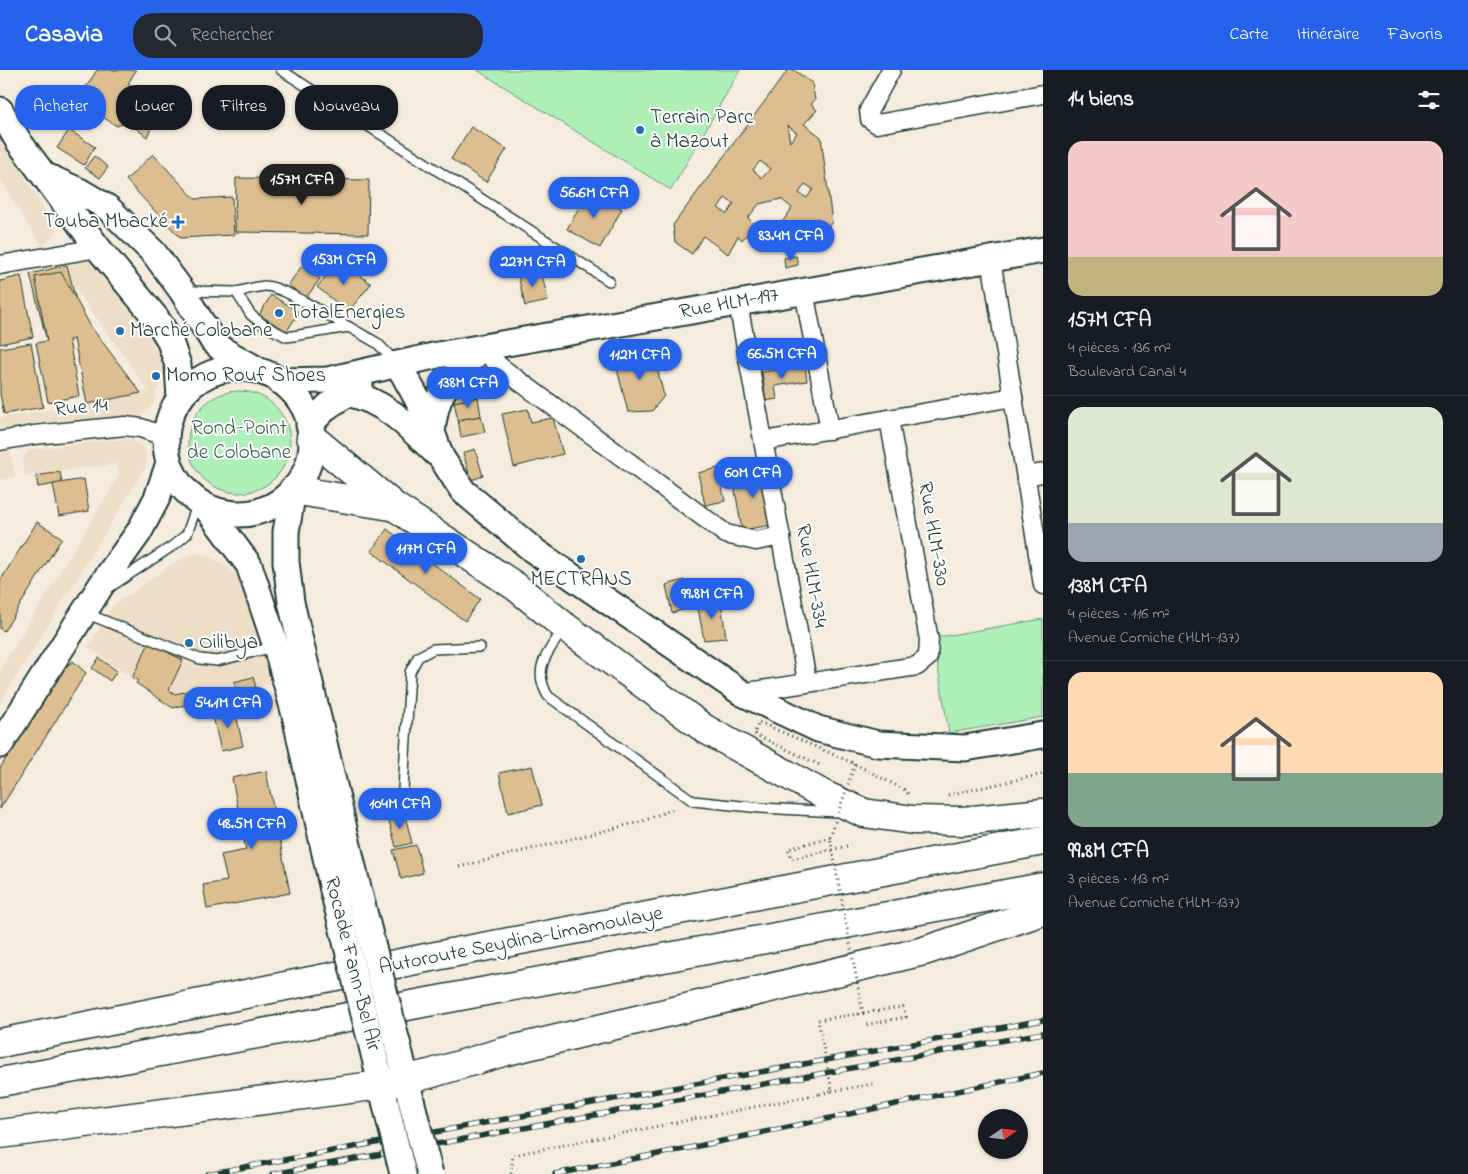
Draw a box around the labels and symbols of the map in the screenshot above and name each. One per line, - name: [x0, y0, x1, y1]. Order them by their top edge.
- place label: Terrain Parc à Mazout: [650, 103, 754, 157]
- marker: Terrain Parc à Mazout: [634, 124, 646, 136]
- pin: 157M CFA: [250, 164, 354, 206]
- pin: 56.6M CFA: [537, 176, 651, 219]
- place label: Touba Mbacké: [43, 207, 169, 237]
- marker: Touba Mbacké: [172, 216, 184, 228]
- pin: 83.4M CFA: [734, 220, 848, 262]
- pin: 153M CFA: [292, 244, 396, 286]
- pin: 227M CFA: [481, 246, 585, 288]
- street label: Rue HLM-197: [677, 280, 781, 327]
- place label: TotalEnergies: [289, 298, 405, 330]
- marker: TotalEnergies: [273, 307, 285, 319]
- place label: Marché Colobane: [130, 316, 273, 346]
- marker: Marché Colobane: [114, 325, 126, 337]
- pin: 112M CFA: [588, 338, 692, 381]
- pin: 66.5M CFA: [725, 338, 839, 380]
- place label: Momo Rouf Shoes: [166, 361, 326, 391]
- pin: 138M CFA: [416, 366, 520, 409]
- marker: Momo Rouf Shoes: [150, 370, 162, 382]
- street label: Rue 14: [53, 391, 109, 425]
- park label: Rond-Point de Colobane: [187, 414, 292, 468]
- pin: 60M CFA: [707, 456, 799, 499]
- street label: Rue HLM-330: [909, 480, 957, 588]
- street label: Rue HLM-334: [787, 522, 835, 631]
- pin: 117M CFA: [374, 532, 478, 575]
- marker: MECTRANS: [575, 553, 587, 565]
- place label: MECTRANS: [530, 565, 632, 595]
- pin: 99.8M CFA: [655, 578, 769, 620]
- place label: Oilibya: [199, 628, 258, 660]
- marker: Oilibya: [183, 637, 195, 649]
- pin: 54.1M CFA: [171, 686, 285, 729]
- pin: 104M CFA: [348, 788, 452, 830]
- pin: 48.5M CFA: [195, 808, 309, 850]
- street label: Rocade Fann-Bel Air: [316, 874, 388, 1055]
- street label: Autoroute Seydina-Limamoulaye: [376, 899, 666, 985]
- north arrow: [978, 1109, 1028, 1159]

